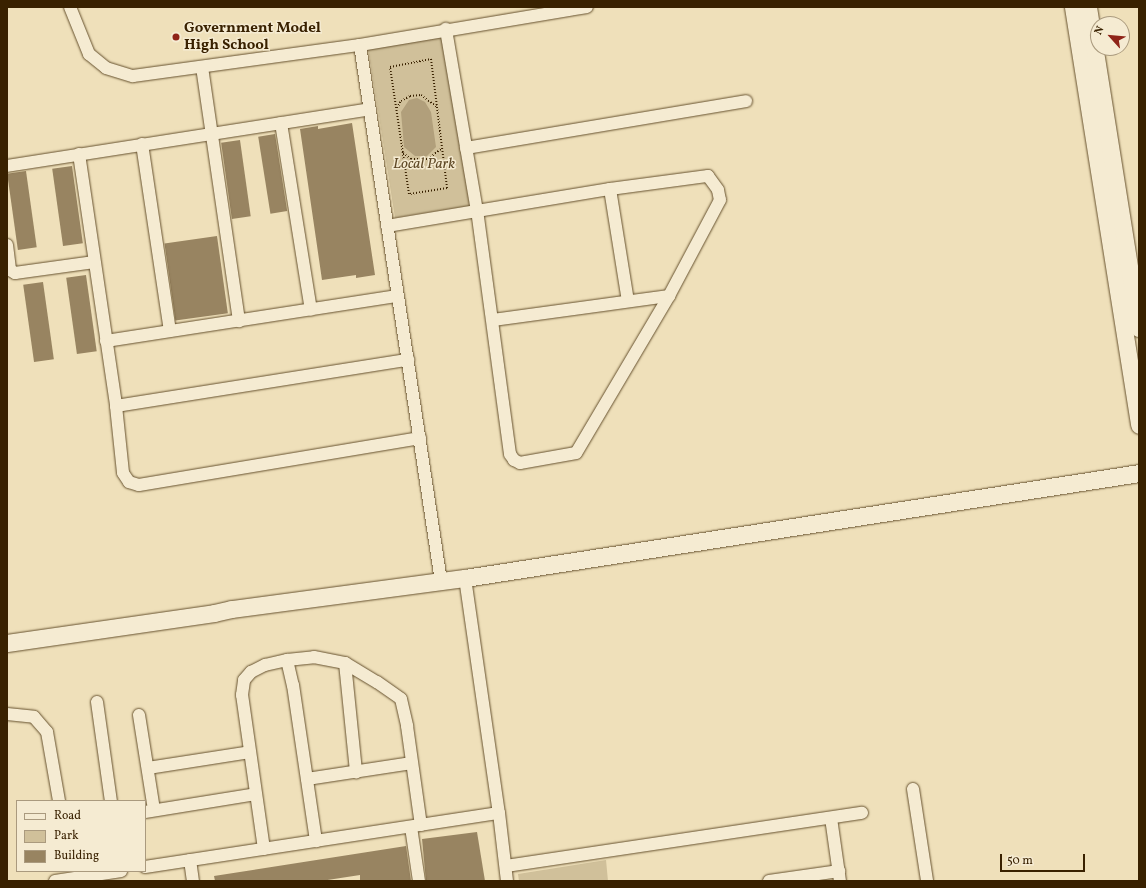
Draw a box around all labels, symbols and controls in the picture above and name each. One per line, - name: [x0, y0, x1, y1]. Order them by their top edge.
- north arrow: [1090, 16, 1130, 56]
- place label: Government Model High School: [184, 19, 321, 54]
- text: N: [1091, 24, 1108, 38]
- marker: Government Model High School: [171, 32, 181, 42]
- park label: Local Park: [393, 156, 455, 174]
- legend: [16, 800, 146, 872]
- text: Road: [54, 808, 81, 824]
- text: Park: [54, 828, 79, 844]
- scale bar: [1002, 846, 1087, 872]
- text: Building: [54, 848, 99, 864]
- text: 50 m: [1007, 853, 1033, 869]

